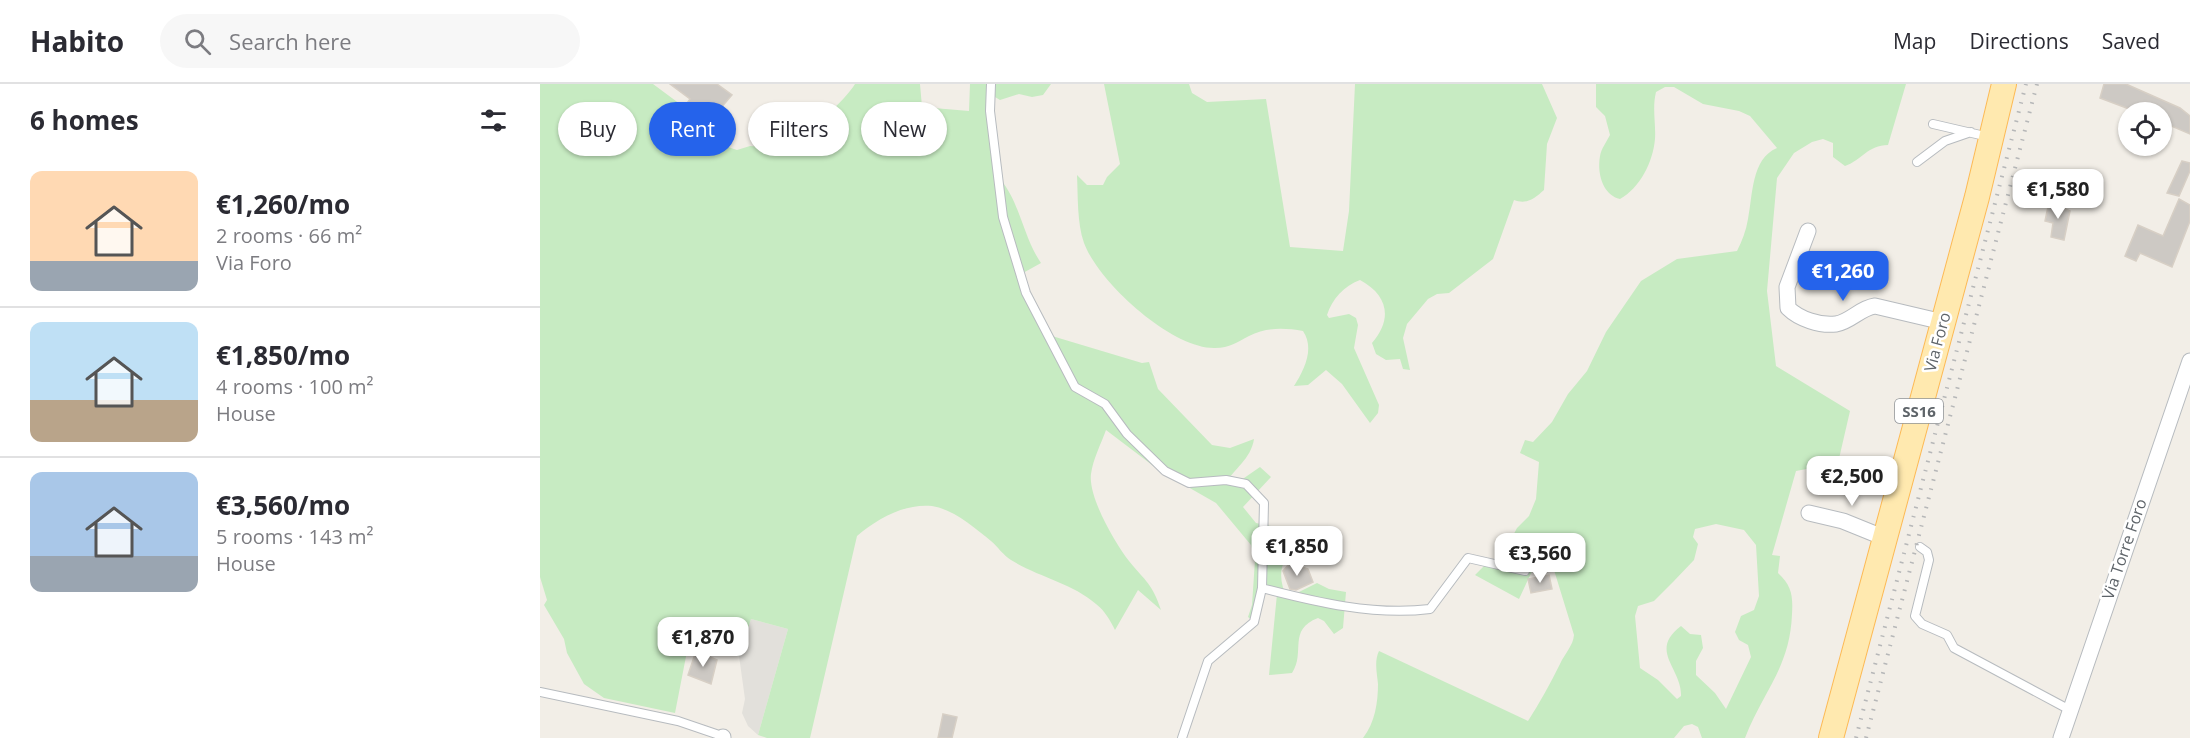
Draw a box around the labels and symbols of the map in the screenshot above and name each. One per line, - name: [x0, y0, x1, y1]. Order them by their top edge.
- pin: €1,580: [2009, 169, 2107, 220]
- pin: €1,260: [1794, 251, 1892, 302]
- street label: Via Foro: [1919, 310, 1955, 374]
- road number: SS16: [1895, 399, 1943, 423]
- pin: €2,500: [1803, 456, 1901, 507]
- street label: Via Torre Foro: [2096, 496, 2152, 602]
- pin: €1,850: [1248, 526, 1346, 577]
- pin: €3,560: [1491, 533, 1589, 584]
- pin: €1,870: [654, 617, 752, 668]

